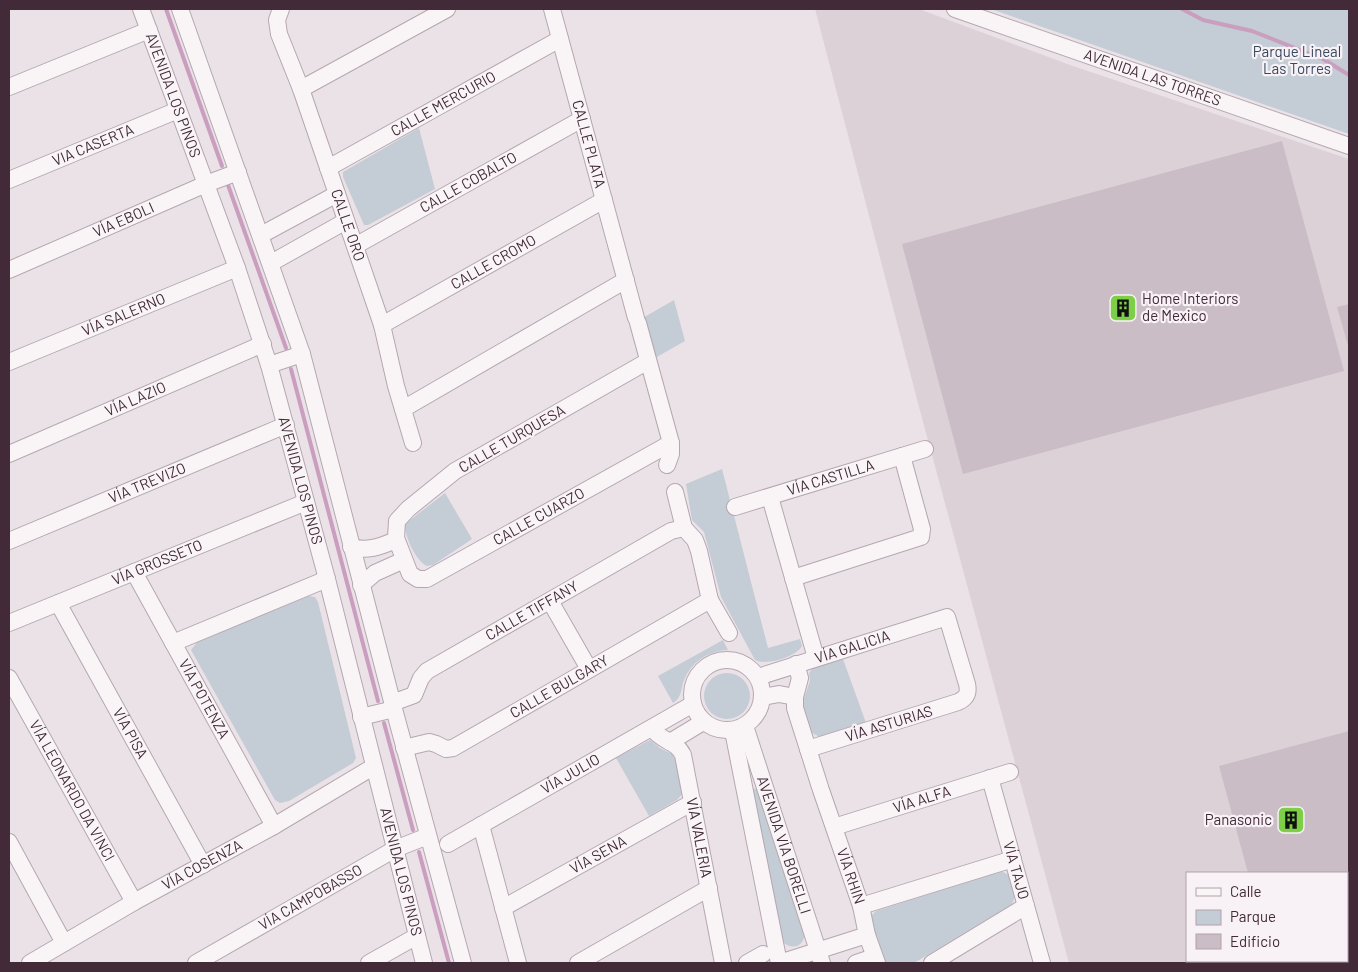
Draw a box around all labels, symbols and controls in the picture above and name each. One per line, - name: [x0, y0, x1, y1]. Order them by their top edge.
- street label: AVENIDA LOS PINOS: [143, 30, 205, 160]
- park label: Parque Lineal Las Torres: [1253, 42, 1341, 77]
- street label: AVENIDA LAS TORRES: [1082, 45, 1224, 109]
- street label: CALLE MERCURIO: [387, 67, 499, 139]
- street label: CALLE PLATA: [569, 98, 610, 190]
- street label: VIA CASERTA: [49, 119, 136, 169]
- street label: CALLE COBALTO: [416, 147, 520, 216]
- street label: CALLE ORO: [328, 186, 369, 263]
- street label: VÍA EBOLI: [90, 198, 157, 240]
- street label: CALLE CROMO: [447, 230, 539, 292]
- street label: VÍA SALERNO: [79, 289, 168, 339]
- place label: Home Interiors de Mexico: [1142, 289, 1239, 324]
- building icon: Home Interiors de Mexico: [1108, 293, 1138, 323]
- street label: VÍA LAZIO: [102, 377, 169, 419]
- street label: CALLE TURQUESA: [455, 400, 568, 476]
- street label: AVENIDA LOS PINOS: [275, 414, 327, 546]
- street label: VÍA CASTILLA: [785, 455, 876, 499]
- street label: VÍA TREVIZO: [106, 458, 188, 506]
- street label: CALLE CUARZO: [489, 483, 587, 548]
- street label: VÍA GROSSETO: [109, 535, 205, 588]
- street label: CALLE TIFFANY: [482, 576, 581, 644]
- street label: VÍA GALICIA: [812, 626, 892, 666]
- street label: CALLE BULGARY: [506, 650, 611, 721]
- street label: VÍA POTENZA: [176, 656, 234, 741]
- street label: VÍA ASTURIAS: [843, 701, 935, 745]
- street label: VÍA PISA: [110, 704, 152, 762]
- street label: VÍA LEONARDO DA VINCI: [26, 716, 119, 864]
- street label: VÍA JULIO: [537, 749, 603, 797]
- street label: AVENIDA VÍA BORELLI: [754, 773, 815, 916]
- street label: VÍA ALFA: [890, 781, 953, 816]
- street label: VÍA VALERIA: [683, 796, 716, 879]
- street label: AVENIDA LOS PINOS: [377, 805, 427, 938]
- building icon: Panasonic: [1276, 805, 1306, 835]
- place label: Panasonic: [1205, 810, 1272, 828]
- street label: VÍA SENA: [566, 831, 629, 877]
- street label: VÍA COSENZA: [158, 835, 245, 893]
- street label: VÍA TAJO: [1000, 839, 1034, 901]
- street label: VÍA RHIN: [834, 845, 870, 906]
- street label: VÍA CAMPOBASSO: [255, 860, 365, 933]
- legend: [1186, 872, 1348, 962]
- text: Calle: [1230, 882, 1262, 900]
- text: Parque: [1230, 907, 1276, 925]
- text: Edificio: [1230, 932, 1280, 950]

